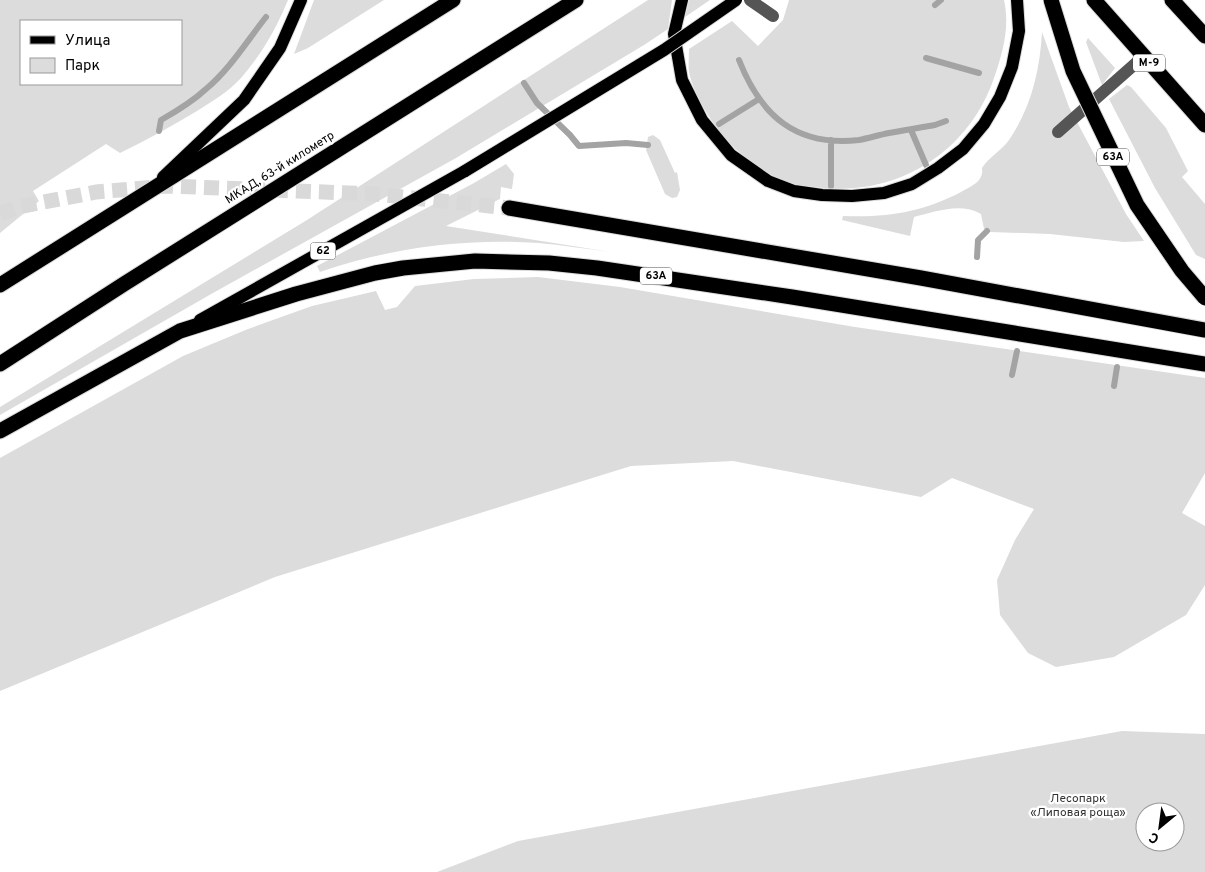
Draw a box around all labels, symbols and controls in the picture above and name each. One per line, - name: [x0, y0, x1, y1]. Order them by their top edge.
- legend: [20, 20, 182, 85]
- text: Улица: [65, 32, 110, 51]
- road number: М-9: [1133, 54, 1165, 72]
- text: Парк: [65, 57, 100, 76]
- street label: МКАД, 63-й километр: [222, 128, 338, 208]
- road number: 63A: [1097, 148, 1129, 166]
- road number: 62: [310, 242, 336, 260]
- road number: 63A: [640, 268, 672, 284]
- park label: Лесопарк «Липовая роща»: [1030, 791, 1126, 821]
- north arrow: [1135, 802, 1185, 852]
- text: С: [1146, 827, 1162, 847]

